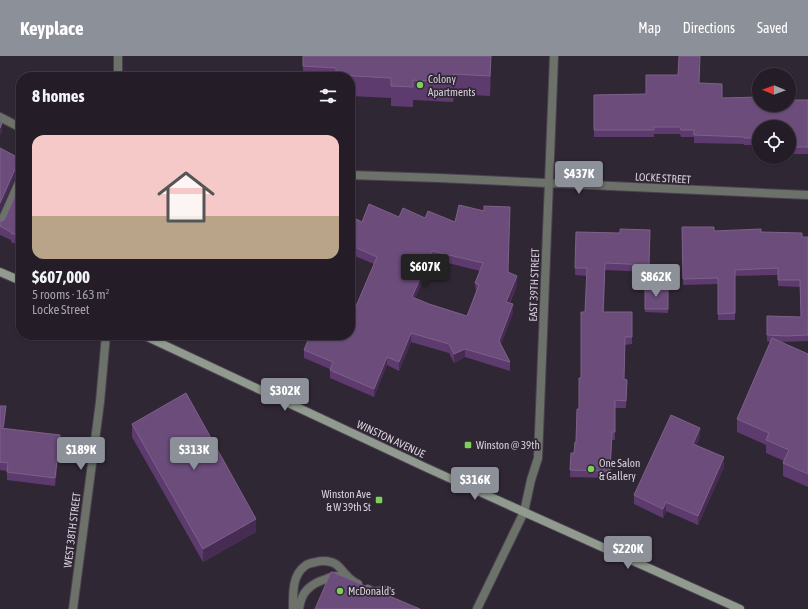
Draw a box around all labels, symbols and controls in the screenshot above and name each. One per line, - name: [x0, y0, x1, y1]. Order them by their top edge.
- text: Keyplace: [20, 17, 84, 39]
- text: Map: [638, 20, 661, 36]
- text: Directions: [683, 20, 735, 36]
- text: Saved: [757, 20, 788, 36]
- north arrow: [752, 68, 796, 112]
- map controls: [752, 68, 796, 164]
- place label: Colony Apartments: [428, 73, 475, 98]
- marker: Colony Apartments: [415, 80, 425, 90]
- icon: filters: [317, 85, 339, 107]
- text: 8 homes: [32, 86, 85, 106]
- button: locate: [752, 120, 796, 164]
- icon: home: [150, 161, 222, 233]
- pin: $437K: [551, 161, 607, 195]
- text: $437K: [564, 166, 594, 181]
- street label: LOCKE STREET: [635, 171, 692, 185]
- street label: EAST 39TH STREET: [527, 248, 541, 322]
- pin: $607K: [397, 254, 453, 288]
- text: $607K: [410, 259, 440, 274]
- pin: $862K: [628, 264, 684, 298]
- text: $607,000: [32, 267, 90, 287]
- text: $862K: [641, 269, 671, 284]
- text: 5 rooms · 163 m²: [32, 287, 109, 302]
- text: Locke Street: [32, 302, 90, 317]
- pin: $302K: [257, 378, 313, 412]
- text: $302K: [270, 383, 300, 398]
- street label: WINSTON AVENUE: [355, 418, 427, 460]
- pin: $189K: [53, 437, 109, 471]
- pin: $313K: [166, 437, 222, 471]
- place label: Winston @ 39th: [476, 439, 540, 451]
- marker: Winston @ 39th: [463, 440, 473, 450]
- text: $189K: [66, 442, 96, 457]
- text: $313K: [179, 442, 209, 457]
- place label: One Salon & Gallery: [599, 457, 640, 482]
- marker: One Salon & Gallery: [586, 464, 596, 474]
- pin: $316K: [447, 467, 503, 501]
- text: $316K: [460, 472, 490, 487]
- place label: Winston Ave & W 39th St: [321, 488, 371, 513]
- street label: WEST 38TH STREET: [61, 491, 83, 568]
- marker: Winston Ave & W 39th St: [374, 495, 384, 505]
- pin: $220K: [600, 536, 656, 570]
- text: $220K: [613, 541, 643, 556]
- place label: McDonald's: [348, 585, 395, 597]
- marker: McDonald's: [335, 586, 345, 596]

